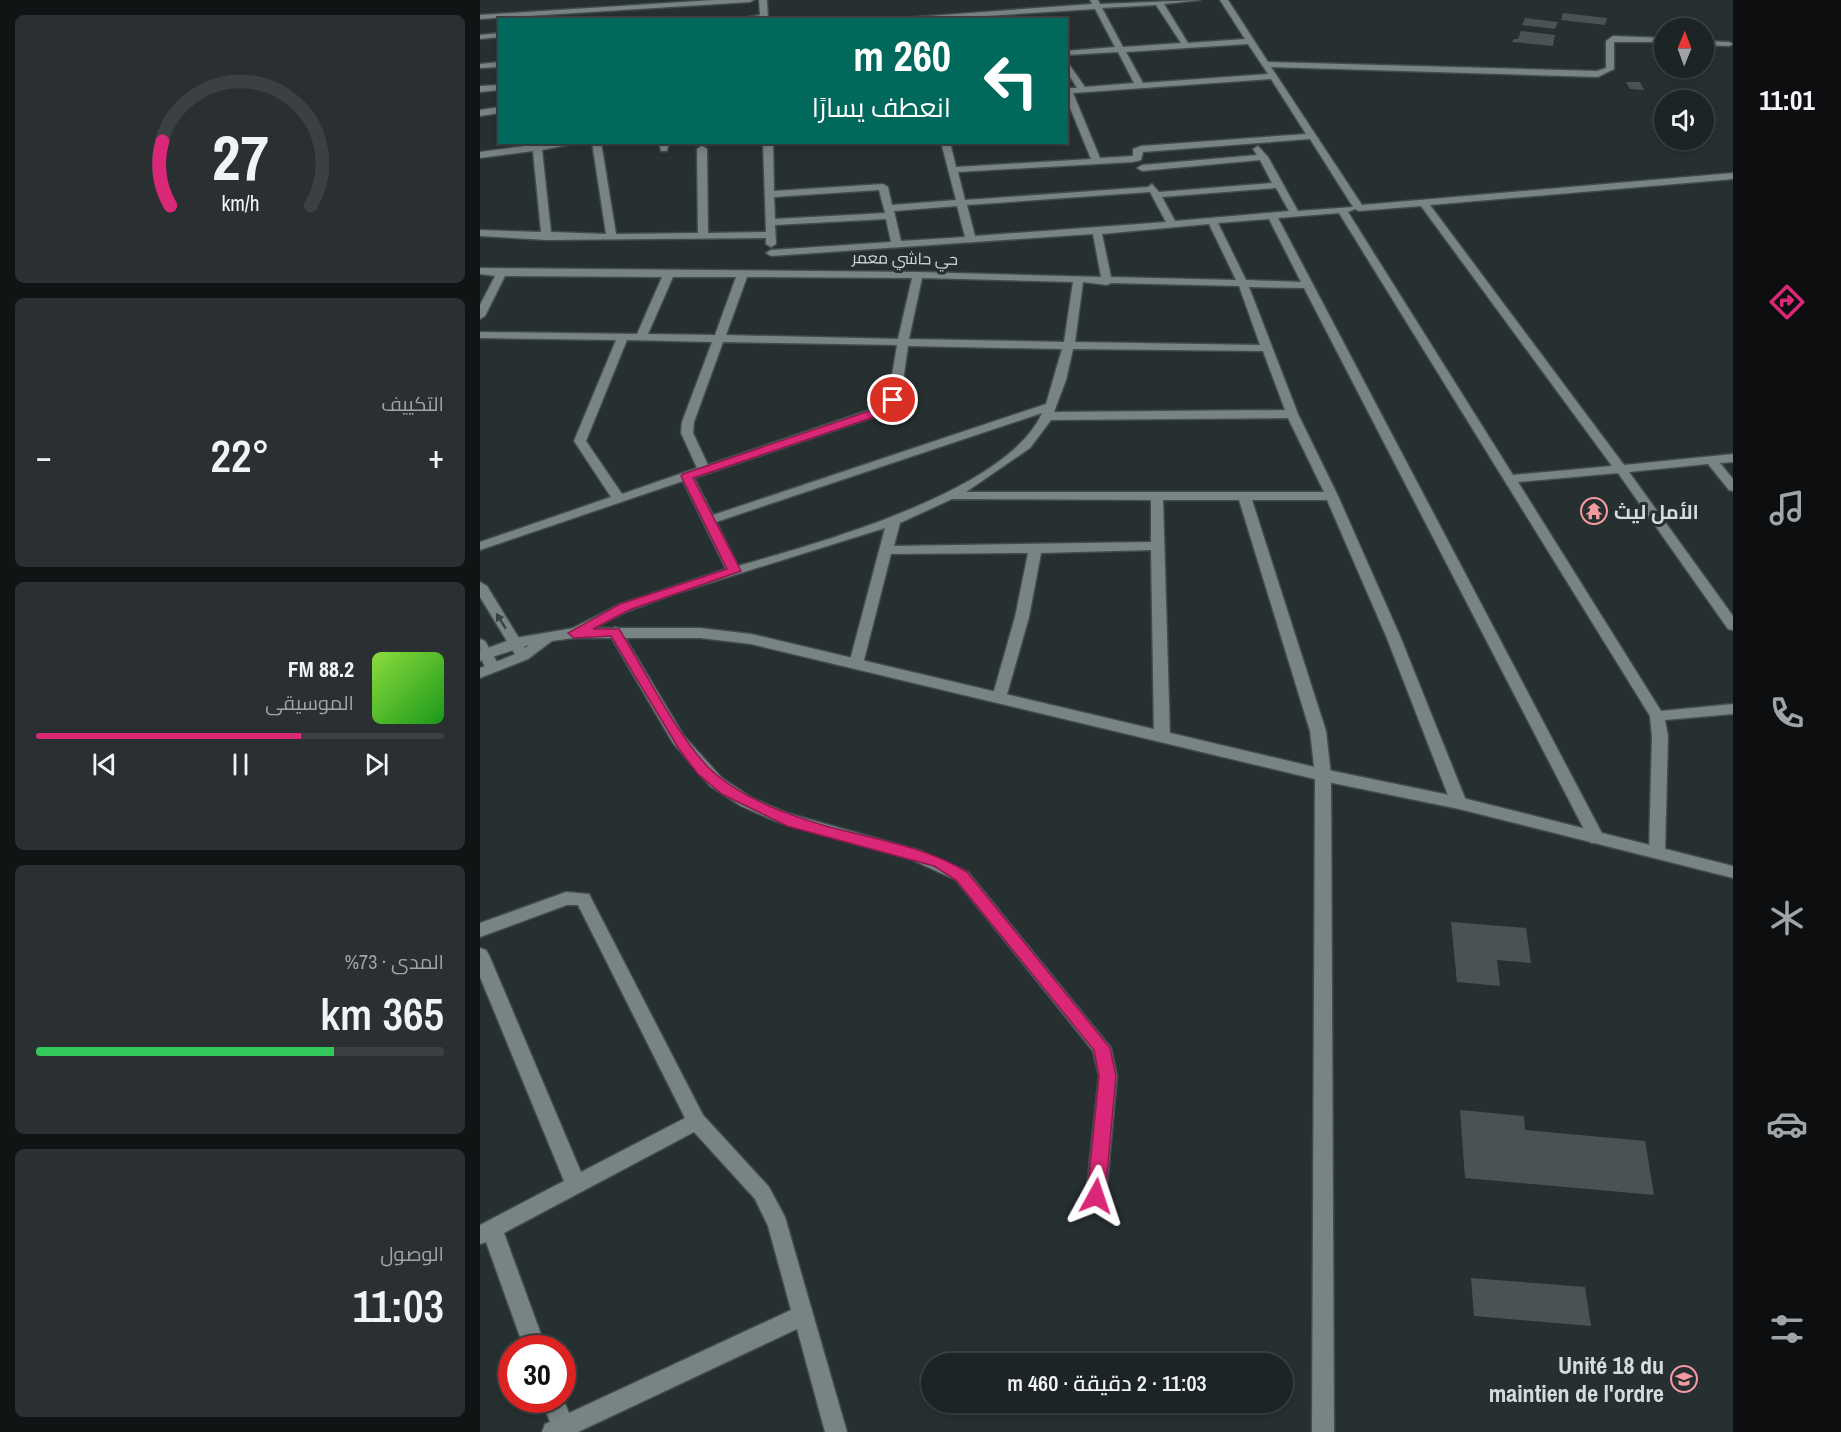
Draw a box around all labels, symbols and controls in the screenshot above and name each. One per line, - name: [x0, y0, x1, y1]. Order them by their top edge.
- north arrow: [1654, 18, 1714, 78]
- map controls: [1654, 18, 1714, 150]
- text: 260 m: [853, 28, 951, 84]
- icon: left: [972, 42, 1050, 120]
- text: 11:01: [1759, 82, 1815, 118]
- text: انعطف يسارًا: [812, 89, 951, 125]
- button: sound: [1654, 90, 1714, 150]
- text: 27: [212, 115, 268, 199]
- text: km/h: [221, 190, 259, 219]
- street label: حي حاشي معمر: [851, 246, 958, 273]
- icon: directions: [1766, 281, 1808, 323]
- pin: [867, 374, 918, 425]
- icon: arrive: [876, 383, 909, 416]
- text: التكييف: [381, 390, 444, 417]
- text: 22°: [210, 425, 270, 486]
- text: −: [36, 434, 52, 478]
- text: +: [428, 434, 444, 478]
- icon: music: [1766, 487, 1808, 529]
- temple icon: الأمل ليث: [1579, 496, 1609, 526]
- place label: الأمل ليث: [1614, 498, 1699, 525]
- one-way arrow: [496, 613, 507, 629]
- text: 88.2 FM: [288, 654, 354, 684]
- text: الموسيقى: [265, 689, 354, 716]
- icon: phone: [1766, 692, 1808, 734]
- icon: previous: [88, 748, 121, 781]
- icon: pause: [224, 748, 257, 781]
- icon: next: [360, 748, 393, 781]
- icon: climate: [1766, 897, 1808, 939]
- text: المدى · 73%: [344, 948, 444, 975]
- text: 365 km: [320, 983, 444, 1044]
- icon: car: [1766, 1103, 1808, 1145]
- position arrow: [1064, 1164, 1128, 1228]
- text: الوصول: [380, 1240, 444, 1267]
- text: 11:03: [353, 1275, 444, 1336]
- icon: filters: [1766, 1308, 1808, 1350]
- speed limit sign: 30: [498, 1335, 576, 1413]
- place label: Unité 18 du maintien de l'ordre: [1489, 1349, 1664, 1409]
- school or university icon: Unité 18 du maintien de l'ordre: [1669, 1364, 1699, 1394]
- text: 11:03 · 2 دقيقة · 460 m: [1007, 1368, 1207, 1398]

